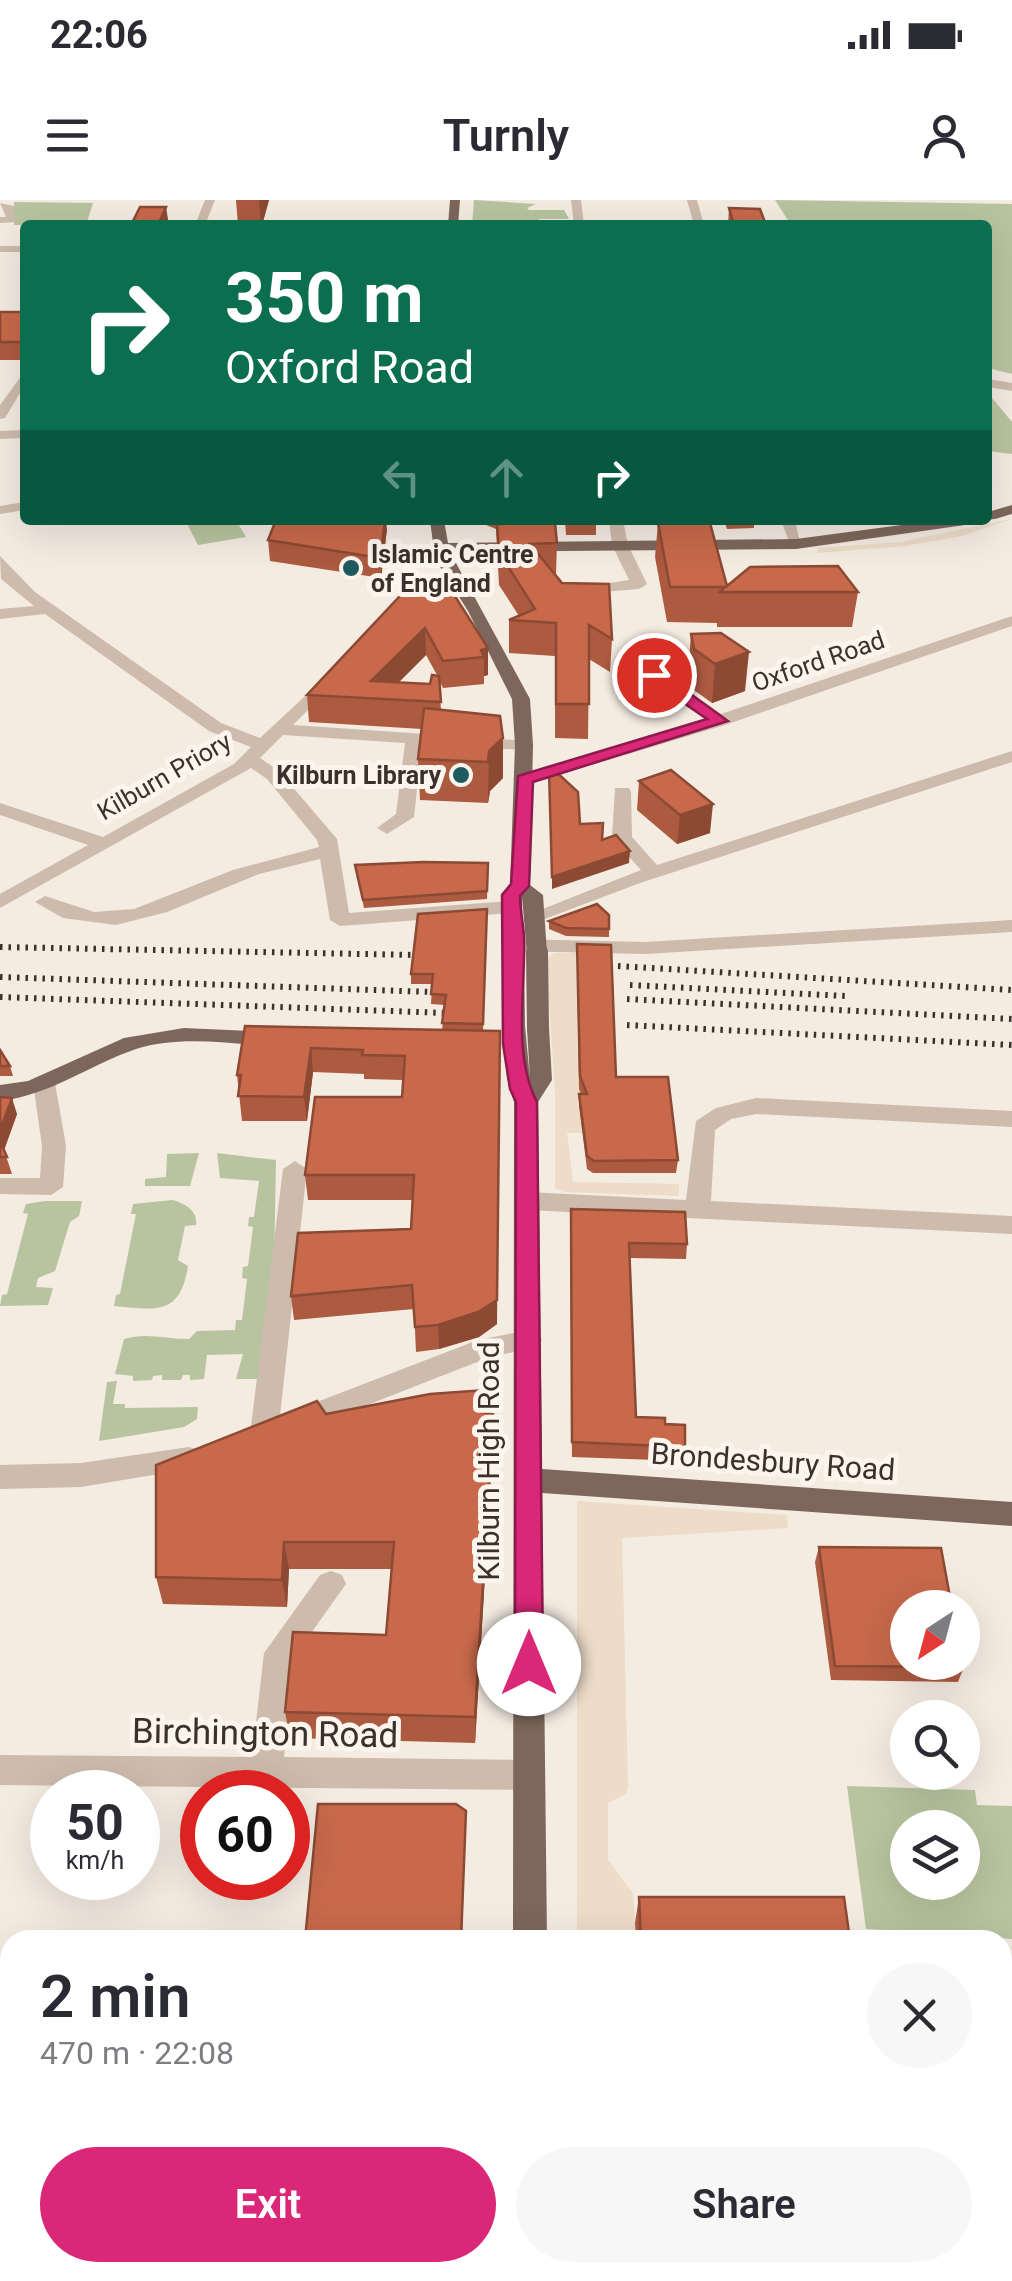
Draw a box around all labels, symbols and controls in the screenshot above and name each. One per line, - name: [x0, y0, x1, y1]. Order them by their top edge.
- text: 22:06: [50, 13, 148, 57]
- icon: menu: [40, 108, 95, 163]
- icon: person: [917, 108, 972, 163]
- text: Turnly: [443, 109, 569, 162]
- text: 350 m: [225, 257, 424, 339]
- icon: right: [60, 260, 190, 390]
- text: Oxford Road: [225, 341, 474, 394]
- icon: left: [374, 450, 429, 505]
- icon: ahead: [479, 450, 534, 505]
- icon: right: [584, 450, 639, 505]
- place label: Islamic Centre of England: [371, 540, 533, 598]
- marker: Islamic Centre of England: [340, 557, 362, 579]
- street label: Oxford Road: [748, 625, 888, 698]
- pin: [612, 633, 697, 718]
- icon: arrive: [627, 648, 682, 703]
- street label: Kilburn Priory: [92, 726, 236, 826]
- place label: Kilburn Library: [276, 761, 441, 790]
- marker: Kilburn Library: [450, 764, 472, 786]
- street label: Kilburn High Road: [471, 1341, 506, 1581]
- street label: Brondesbury Road: [650, 1436, 896, 1487]
- north arrow: [890, 1590, 980, 1680]
- map controls: [890, 1590, 980, 1900]
- position arrow: [477, 1612, 581, 1716]
- button: search: [890, 1700, 980, 1790]
- street label: Birchington Road: [131, 1711, 398, 1756]
- speed limit sign: 60: [180, 1770, 310, 1900]
- text: 50: [66, 1794, 124, 1852]
- button: layers: [890, 1810, 980, 1900]
- text: km/h: [66, 1846, 124, 1875]
- text: 2 min: [40, 1961, 190, 2032]
- button: close: [867, 1963, 972, 2068]
- text: 470 m · 22:08: [40, 2034, 234, 2072]
- button: Exit: [40, 2147, 496, 2262]
- button: Share: [516, 2147, 972, 2262]

